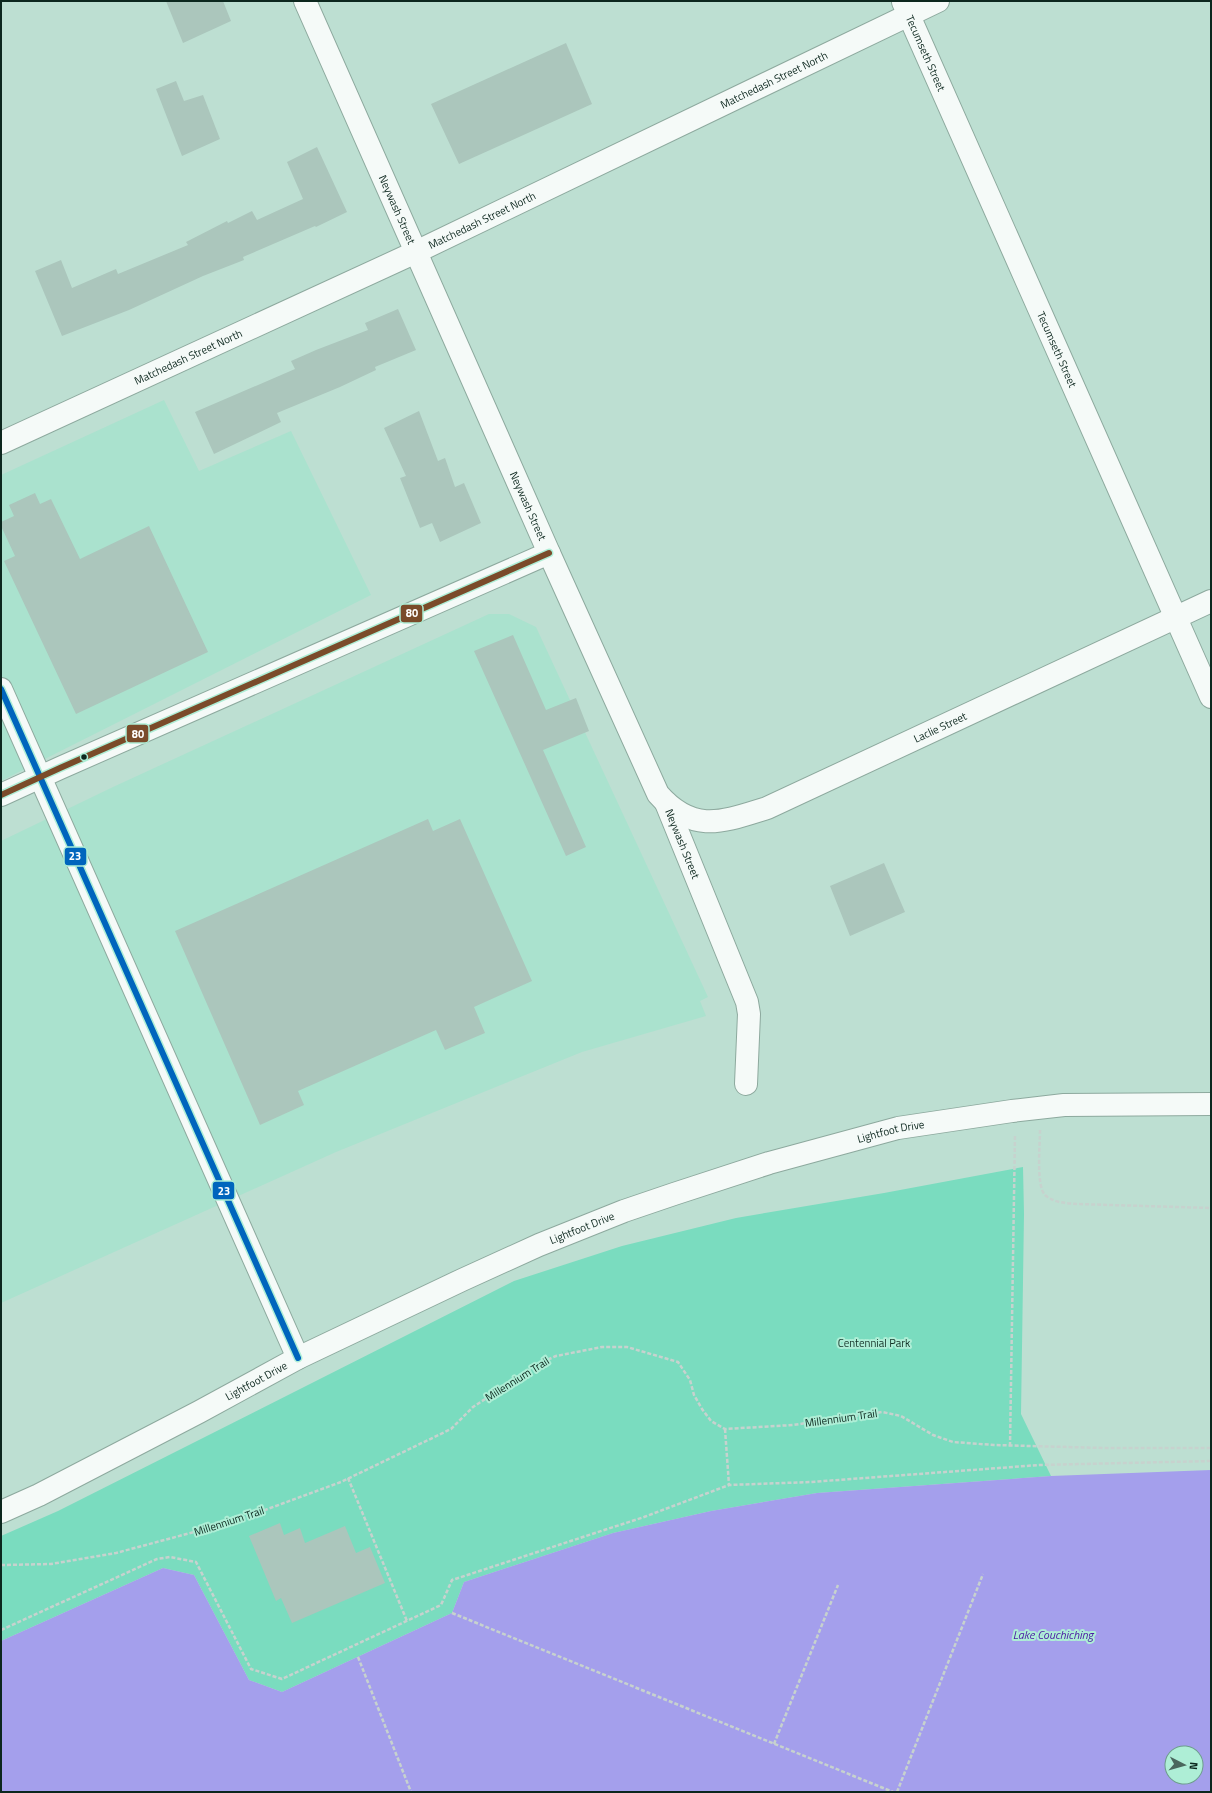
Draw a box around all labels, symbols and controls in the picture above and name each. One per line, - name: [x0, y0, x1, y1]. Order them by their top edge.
- street label: Tecumseth Street: [902, 13, 950, 94]
- street label: Matchedash Street North: [718, 47, 830, 113]
- street label: Neywash Street: [375, 172, 419, 247]
- street label: Matchedash Street North: [426, 188, 538, 253]
- street label: Tecumseth Street: [1033, 309, 1081, 390]
- street label: Matchedash Street North: [131, 325, 245, 389]
- street label: Neywash Street: [506, 469, 550, 543]
- line badge: 80: [400, 604, 423, 623]
- text: 80: [406, 605, 418, 621]
- street label: Laclie Street: [911, 708, 969, 747]
- line badge: 80: [126, 724, 149, 743]
- text: 80: [132, 726, 144, 742]
- unlabelled marker: [79, 752, 89, 762]
- street label: Neywash Street: [661, 807, 704, 881]
- line badge: 23: [64, 847, 87, 866]
- text: 23: [69, 848, 81, 864]
- street label: Lightfoot Drive: [855, 1116, 926, 1147]
- line badge: 23: [212, 1181, 235, 1200]
- text: 23: [218, 1183, 230, 1199]
- street label: Lightfoot Drive: [547, 1208, 617, 1248]
- park label: Centennial Park: [838, 1335, 911, 1351]
- street label: Millennium Trail: [482, 1353, 552, 1405]
- street label: Lightfoot Drive: [222, 1357, 291, 1404]
- street label: Millennium Trail: [804, 1405, 878, 1431]
- street label: Millennium Trail: [192, 1502, 266, 1540]
- water label: Lake Couchiching: [1013, 1625, 1095, 1644]
- north arrow: [1164, 1745, 1204, 1785]
- text: N: [1186, 1761, 1202, 1771]

